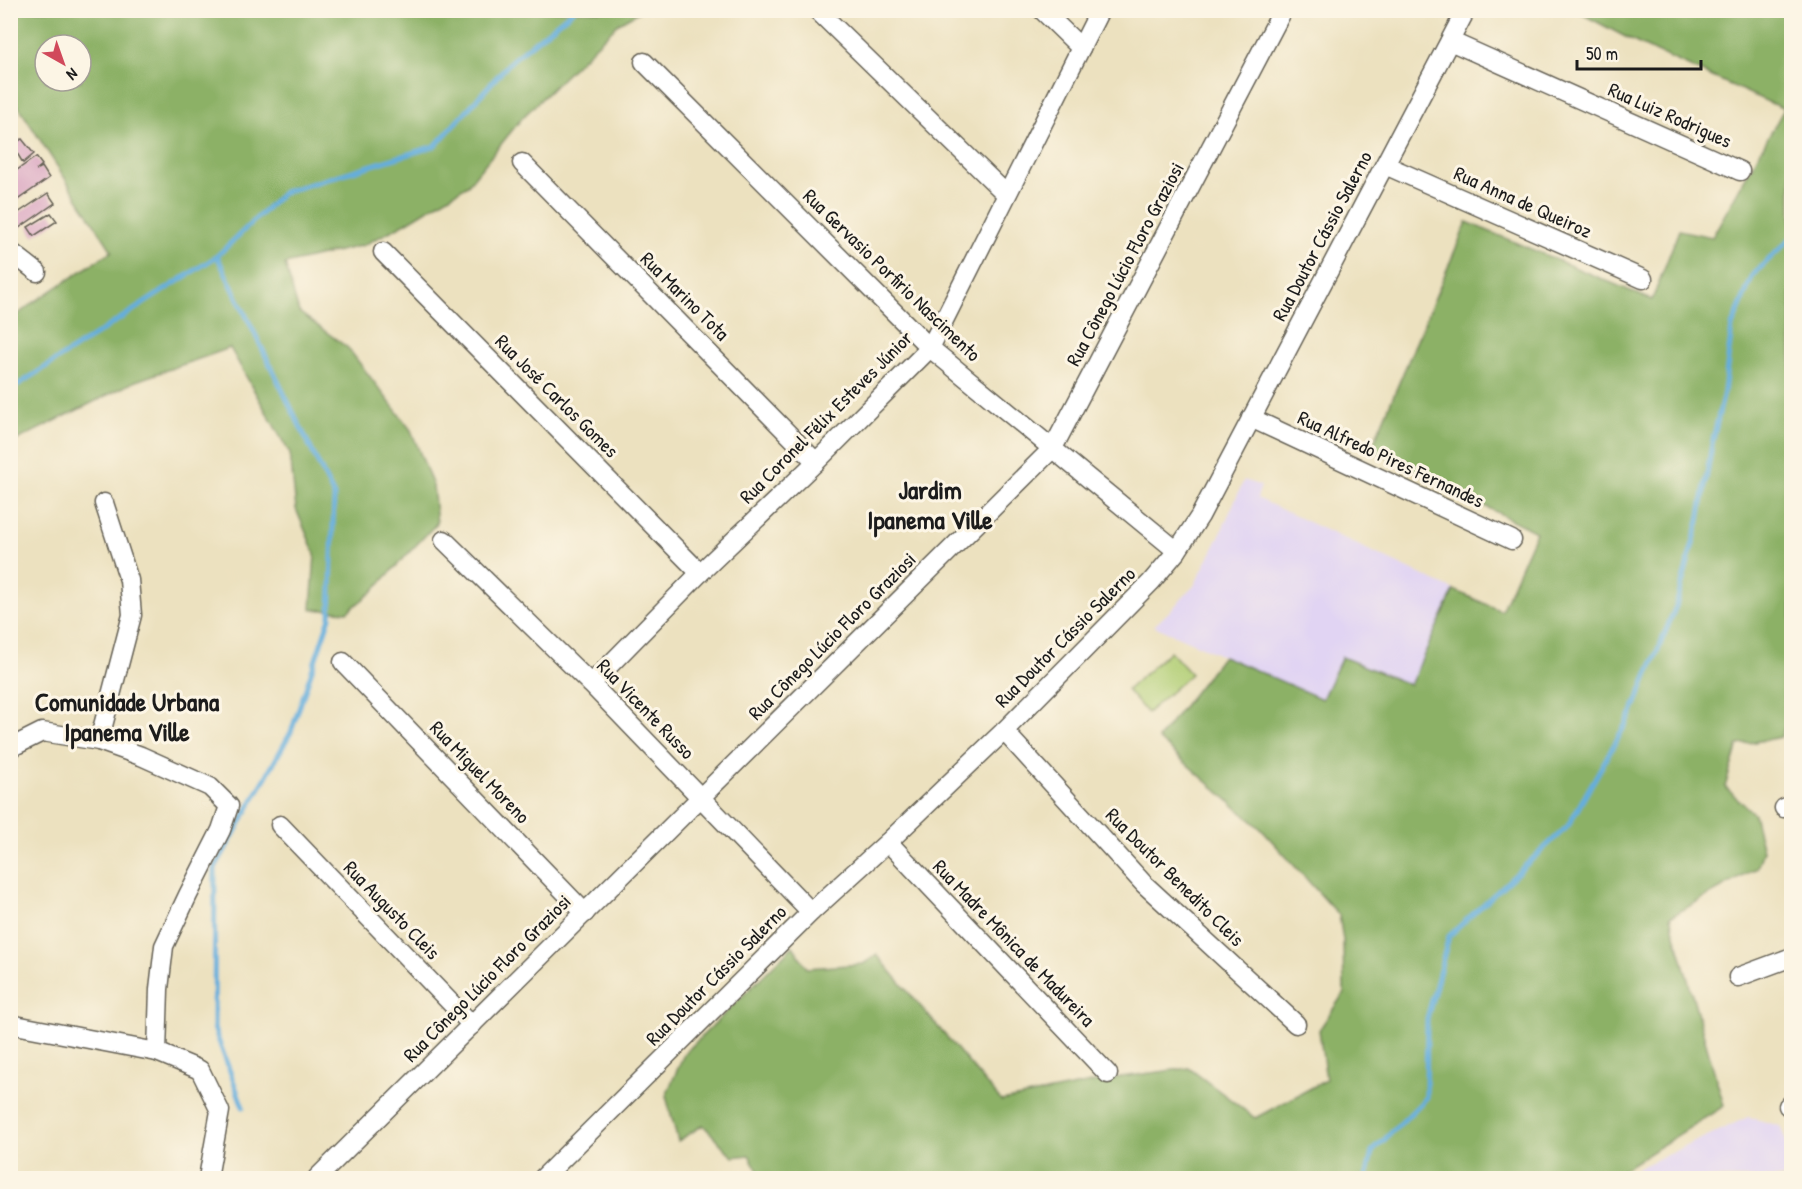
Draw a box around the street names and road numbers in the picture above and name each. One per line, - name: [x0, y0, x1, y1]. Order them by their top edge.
- street label: Rua Luiz Rodrigues: [1604, 75, 1736, 154]
- street label: Rua Doutor Cássio Salerno: [1265, 146, 1378, 325]
- street label: Rua Cônego Lúcio Floro Graziosi: [1059, 157, 1190, 370]
- street label: Rua Anna de Queiroz: [1450, 159, 1597, 244]
- street label: Rua Gervasio Porfirio Nascimento: [797, 182, 987, 367]
- street label: Rua Marino Tota: [635, 245, 736, 346]
- street label: Rua Coronel Félix Esteves Júnior: [733, 324, 918, 509]
- street label: Rua José Carlos Gomes: [490, 328, 625, 464]
- street label: Rua Alfredo Pires Fernandes: [1294, 404, 1489, 514]
- street label: Rua Cônego Lúcio Floro Graziosi: [742, 546, 921, 725]
- street label: Rua Doutor Cássio Salerno: [988, 560, 1141, 713]
- street label: Rua Vicente Russo: [592, 653, 701, 765]
- street label: Rua Miguel Moreno: [424, 714, 536, 829]
- street label: Rua Doutor Benedito Cleis: [1100, 801, 1251, 952]
- street label: Rua Madre Mônica de Madureira: [927, 853, 1101, 1032]
- street label: Rua Augusto Cleis: [338, 854, 447, 965]
- street label: Rua Cônego Lúcio Floro Graziosi: [397, 888, 576, 1067]
- street label: Rua Doutor Cássio Salerno: [639, 898, 792, 1051]

